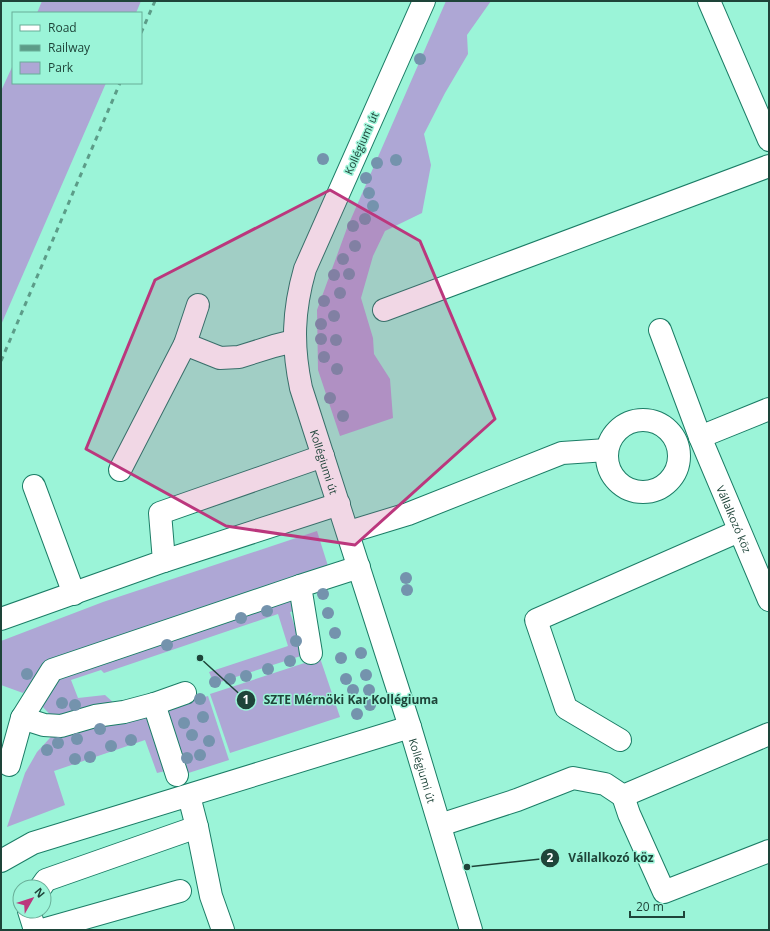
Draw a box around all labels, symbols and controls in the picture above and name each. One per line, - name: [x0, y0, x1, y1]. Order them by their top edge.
- legend: [12, 12, 142, 84]
- text: Road: [48, 19, 77, 36]
- text: Railway: [48, 39, 91, 56]
- text: Park: [48, 59, 74, 76]
- street label: Kollégiumi út: [341, 109, 382, 177]
- street label: Kollégiumi út: [307, 427, 342, 496]
- street label: Vállalkozó köz: [714, 483, 755, 555]
- callout: SZTE Mérnöki Kar Kollégiuma: [236, 688, 447, 712]
- text: 1: [243, 691, 249, 708]
- text: SZTE Mérnöki Kar Kollégiuma: [264, 691, 438, 708]
- street label: Kollégiumi út: [406, 736, 440, 805]
- callout: Vállalkozó köz: [540, 846, 661, 870]
- text: 2: [547, 849, 554, 866]
- text: Vállalkozó köz: [568, 849, 654, 866]
- north arrow: [12, 879, 52, 919]
- text: N: [32, 884, 49, 901]
- scale bar: [630, 893, 684, 919]
- text: 20 m: [636, 898, 664, 915]

